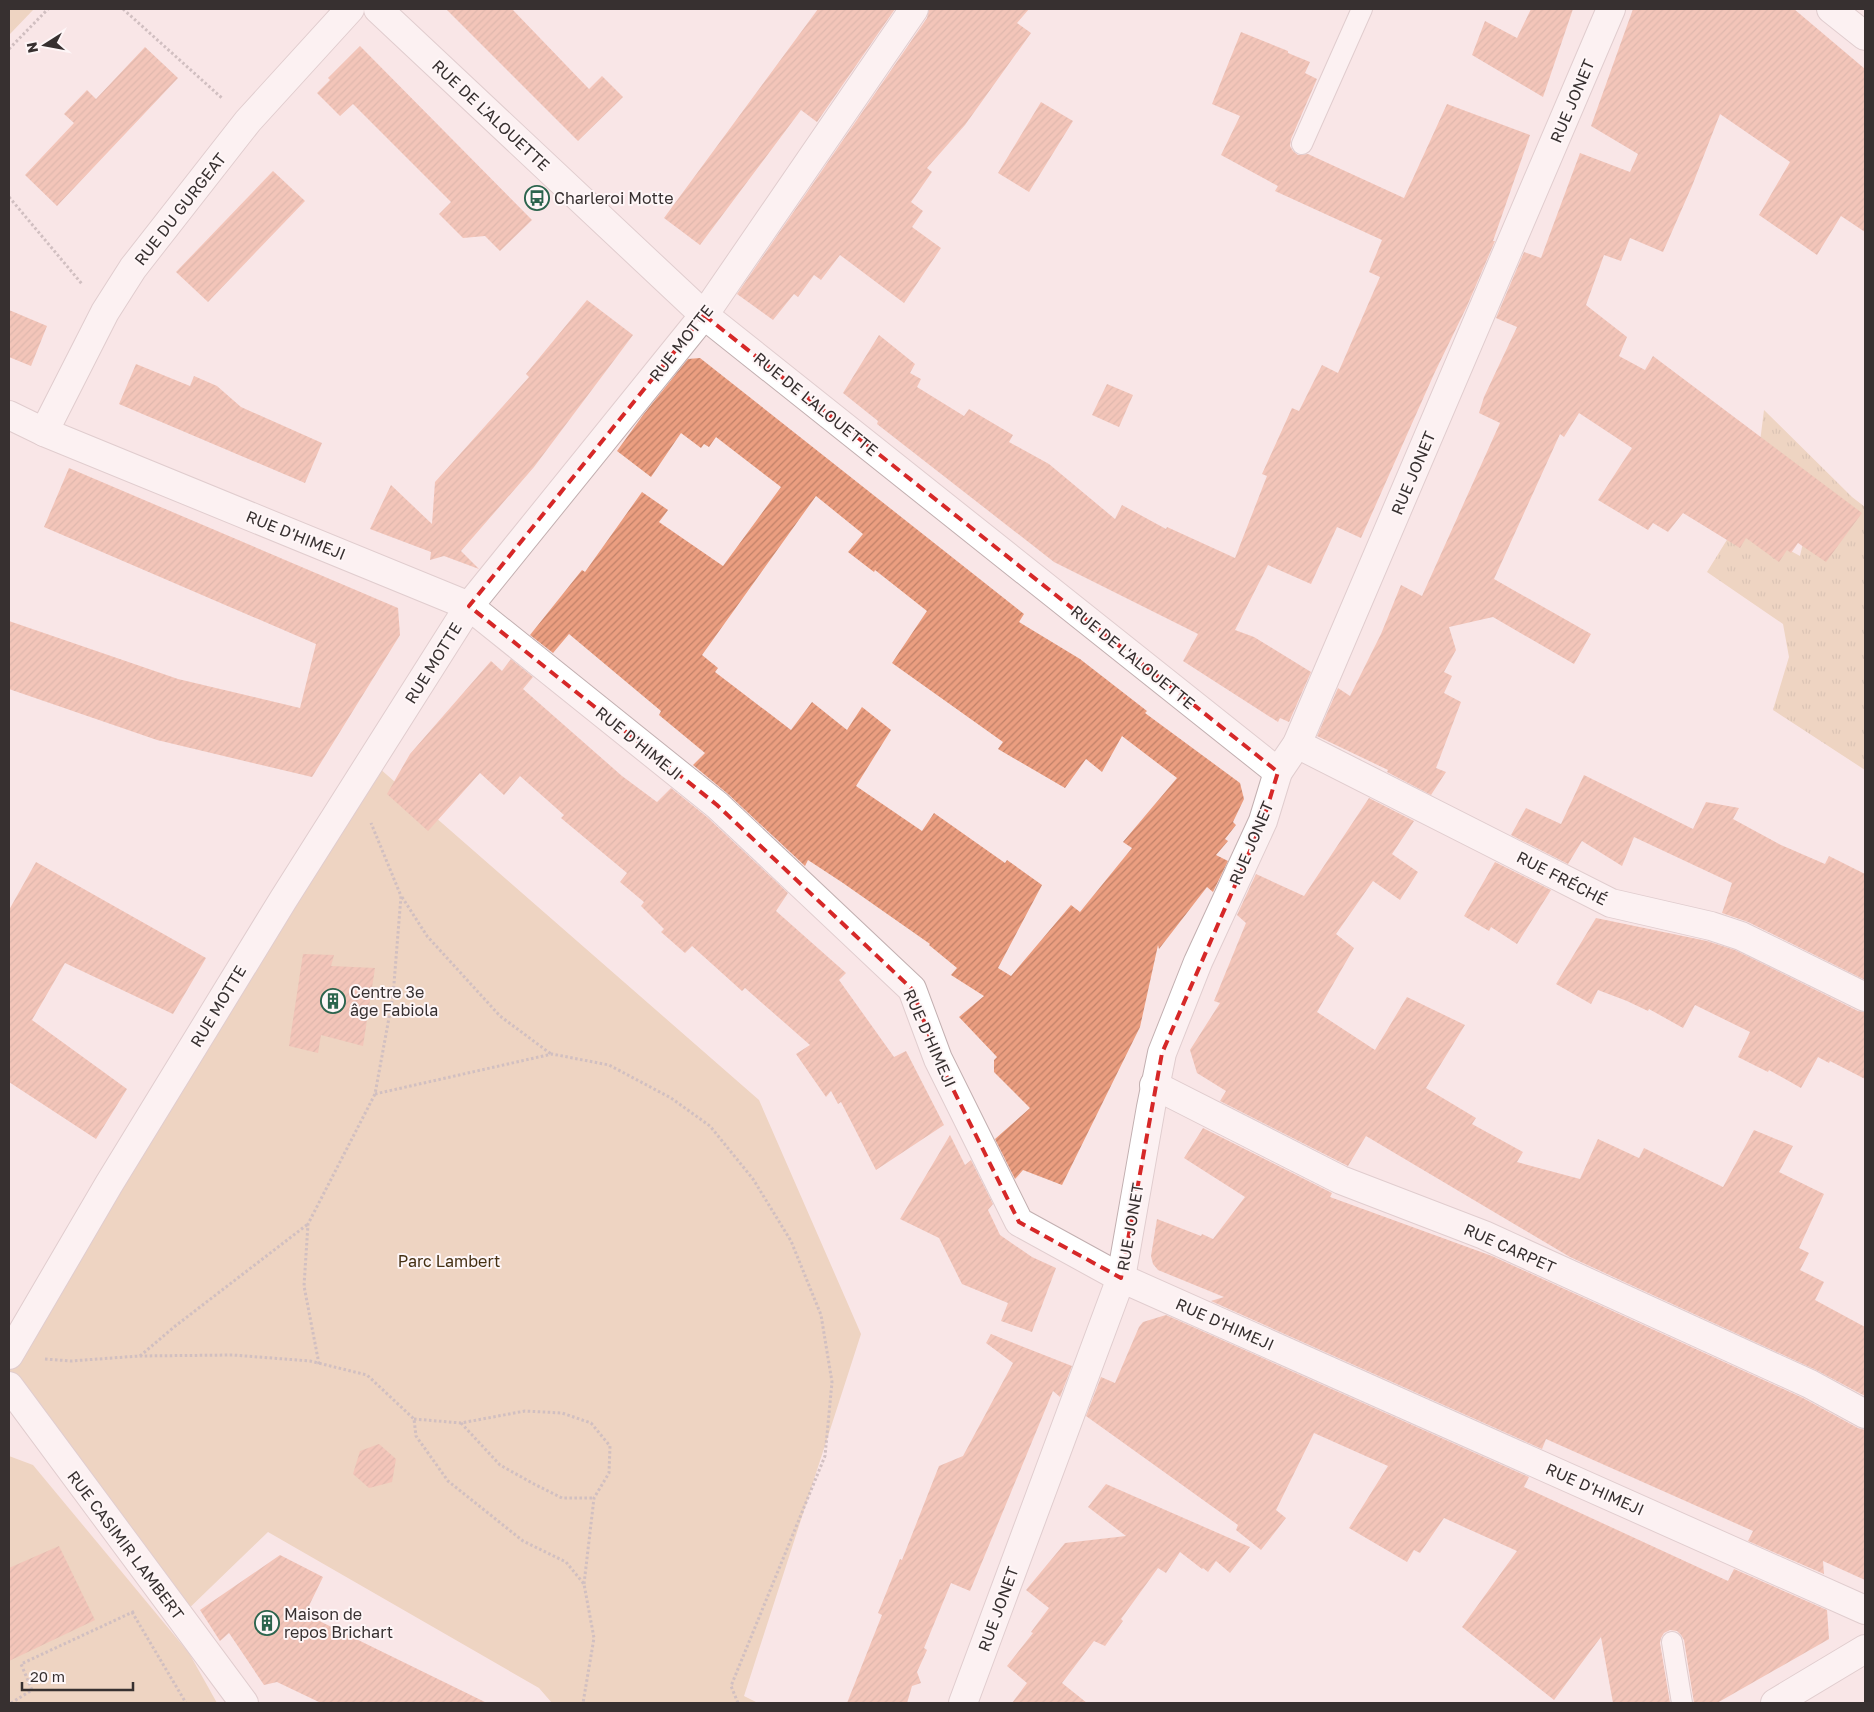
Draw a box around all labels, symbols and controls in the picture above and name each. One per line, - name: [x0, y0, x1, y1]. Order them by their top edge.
- north arrow: [20, 20, 70, 70]
- text: N: [22, 41, 41, 54]
- street label: RUE DE L'ALOUETTE: [428, 55, 554, 175]
- street label: RUE JONET: [1545, 56, 1599, 146]
- street label: RUE DU GURGEAT: [130, 149, 230, 269]
- bus stop icon: Charleroi Motte: [524, 185, 550, 211]
- place label: Charleroi Motte: [554, 188, 674, 208]
- street label: RUE MOTTE: [645, 301, 717, 385]
- street label: RUE DE L'ALOUETTE: [750, 348, 882, 460]
- street label: RUE JONET: [1386, 428, 1440, 518]
- street label: RUE D'HIMEJI: [243, 506, 349, 564]
- street label: RUE DE L'ALOUETTE: [1067, 601, 1199, 713]
- street label: RUE MOTTE: [400, 619, 466, 707]
- street label: RUE D'HIMEJI: [592, 702, 686, 784]
- street label: RUE JONET: [1224, 798, 1278, 888]
- street label: RUE FRÉCHÉ: [1513, 847, 1611, 909]
- street label: RUE MOTTE: [186, 962, 250, 1050]
- place label: Centre 3e âge Fabiola: [350, 982, 438, 1020]
- street label: RUE D'HIMEJI: [899, 986, 961, 1090]
- building icon: Centre 3e âge Fabiola: [320, 988, 346, 1014]
- street label: RUE JONET: [1112, 1181, 1148, 1273]
- street label: RUE CARPET: [1461, 1219, 1559, 1277]
- park label: Parc Lambert: [398, 1251, 500, 1271]
- street label: RUE D'HIMEJI: [1173, 1293, 1277, 1355]
- street label: RUE D'HIMEJI: [1543, 1458, 1647, 1520]
- street label: RUE CASIMIR LAMBERT: [63, 1467, 189, 1624]
- street label: RUE JONET: [973, 1564, 1023, 1654]
- place label: Maison de repos Brichart: [284, 1604, 393, 1642]
- building icon: Maison de repos Brichart: [254, 1610, 280, 1636]
- scale bar: [22, 1660, 134, 1692]
- text: 20 m: [30, 1667, 65, 1685]

